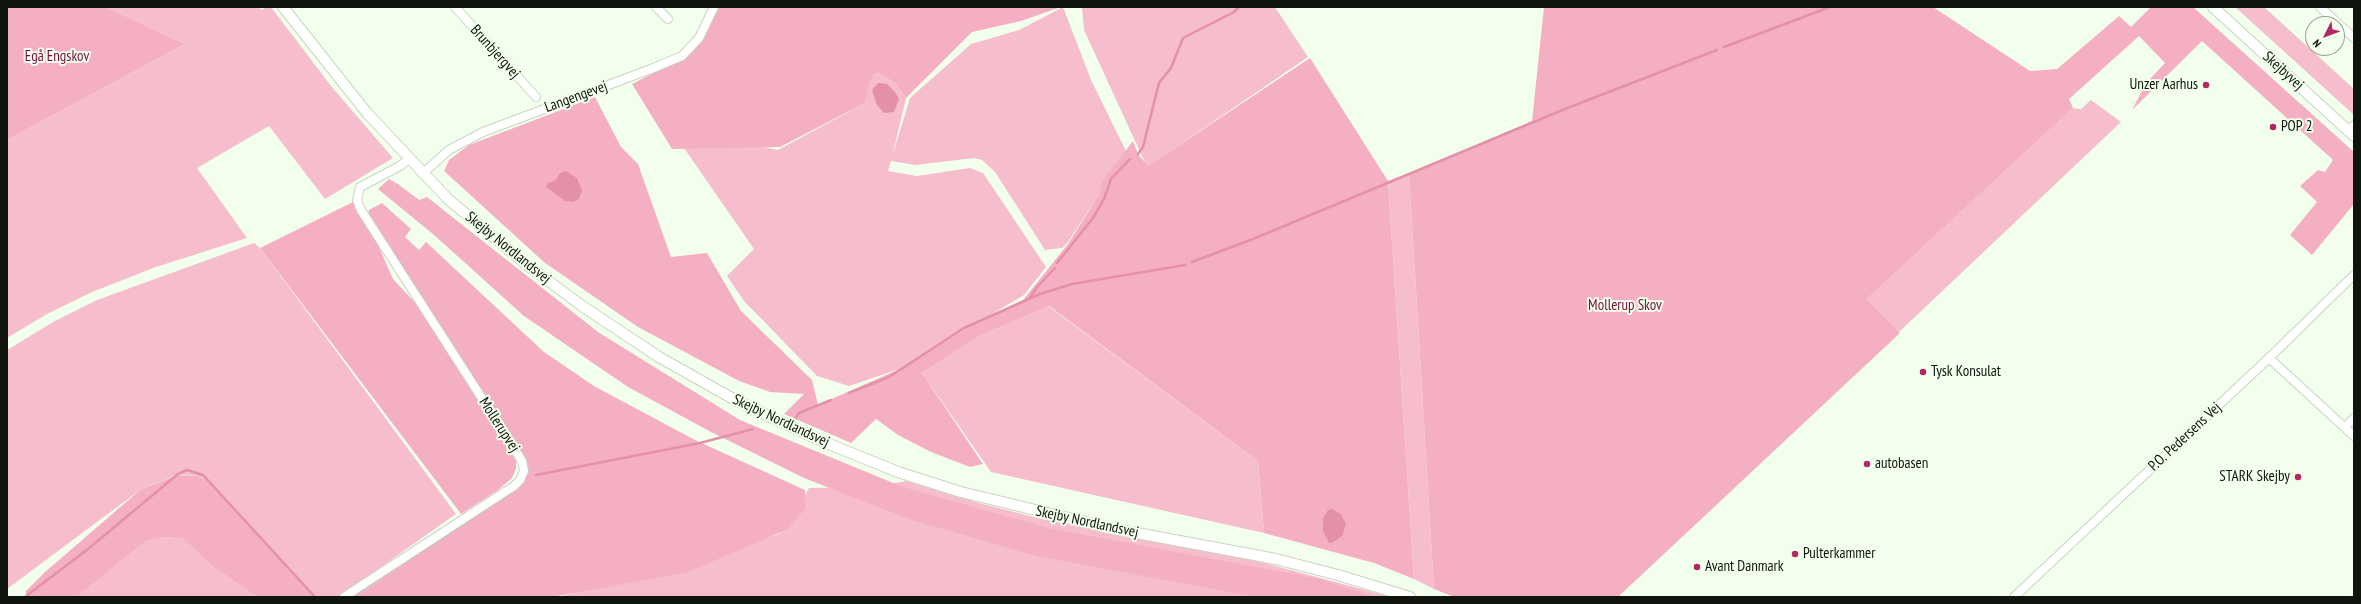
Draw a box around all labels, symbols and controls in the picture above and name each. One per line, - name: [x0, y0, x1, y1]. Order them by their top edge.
- north arrow: [2305, 16, 2345, 56]
- street label: Brunbjergvej: [466, 21, 524, 83]
- text: N: [2310, 36, 2324, 50]
- park label: Egå Engskov: [25, 48, 89, 66]
- street label: Skejbyvej: [2259, 48, 2307, 94]
- place label: Unzer Aarhus: [2130, 76, 2198, 94]
- street label: Langengevej: [542, 77, 610, 117]
- marker: Unzer Aarhus: [2201, 80, 2211, 90]
- place label: POP 2: [2281, 118, 2312, 136]
- marker: POP 2: [2268, 122, 2278, 132]
- street label: Skejby Nordlandsvej: [462, 208, 554, 288]
- park label: Mollerup Skov: [1588, 297, 1662, 315]
- place label: Tysk Konsulat: [1931, 363, 2001, 381]
- marker: Tysk Konsulat: [1918, 367, 1928, 377]
- street label: Skejby Nordlandsvej: [730, 391, 832, 451]
- street label: Mollerupvej: [475, 394, 523, 456]
- street label: P.O. Pedersens Vej: [2145, 399, 2225, 475]
- place label: autobasen: [1875, 455, 1928, 473]
- marker: autobasen: [1862, 459, 1872, 469]
- place label: STARK Skejby: [2219, 468, 2290, 486]
- marker: STARK Skejby: [2293, 472, 2303, 482]
- street label: Skejby Nordlandsvej: [1034, 502, 1140, 542]
- place label: Pulterkammer: [1803, 545, 1875, 563]
- marker: Pulterkammer: [1790, 549, 1800, 559]
- place label: Avant Danmark: [1705, 558, 1783, 576]
- marker: Avant Danmark: [1692, 562, 1702, 572]

